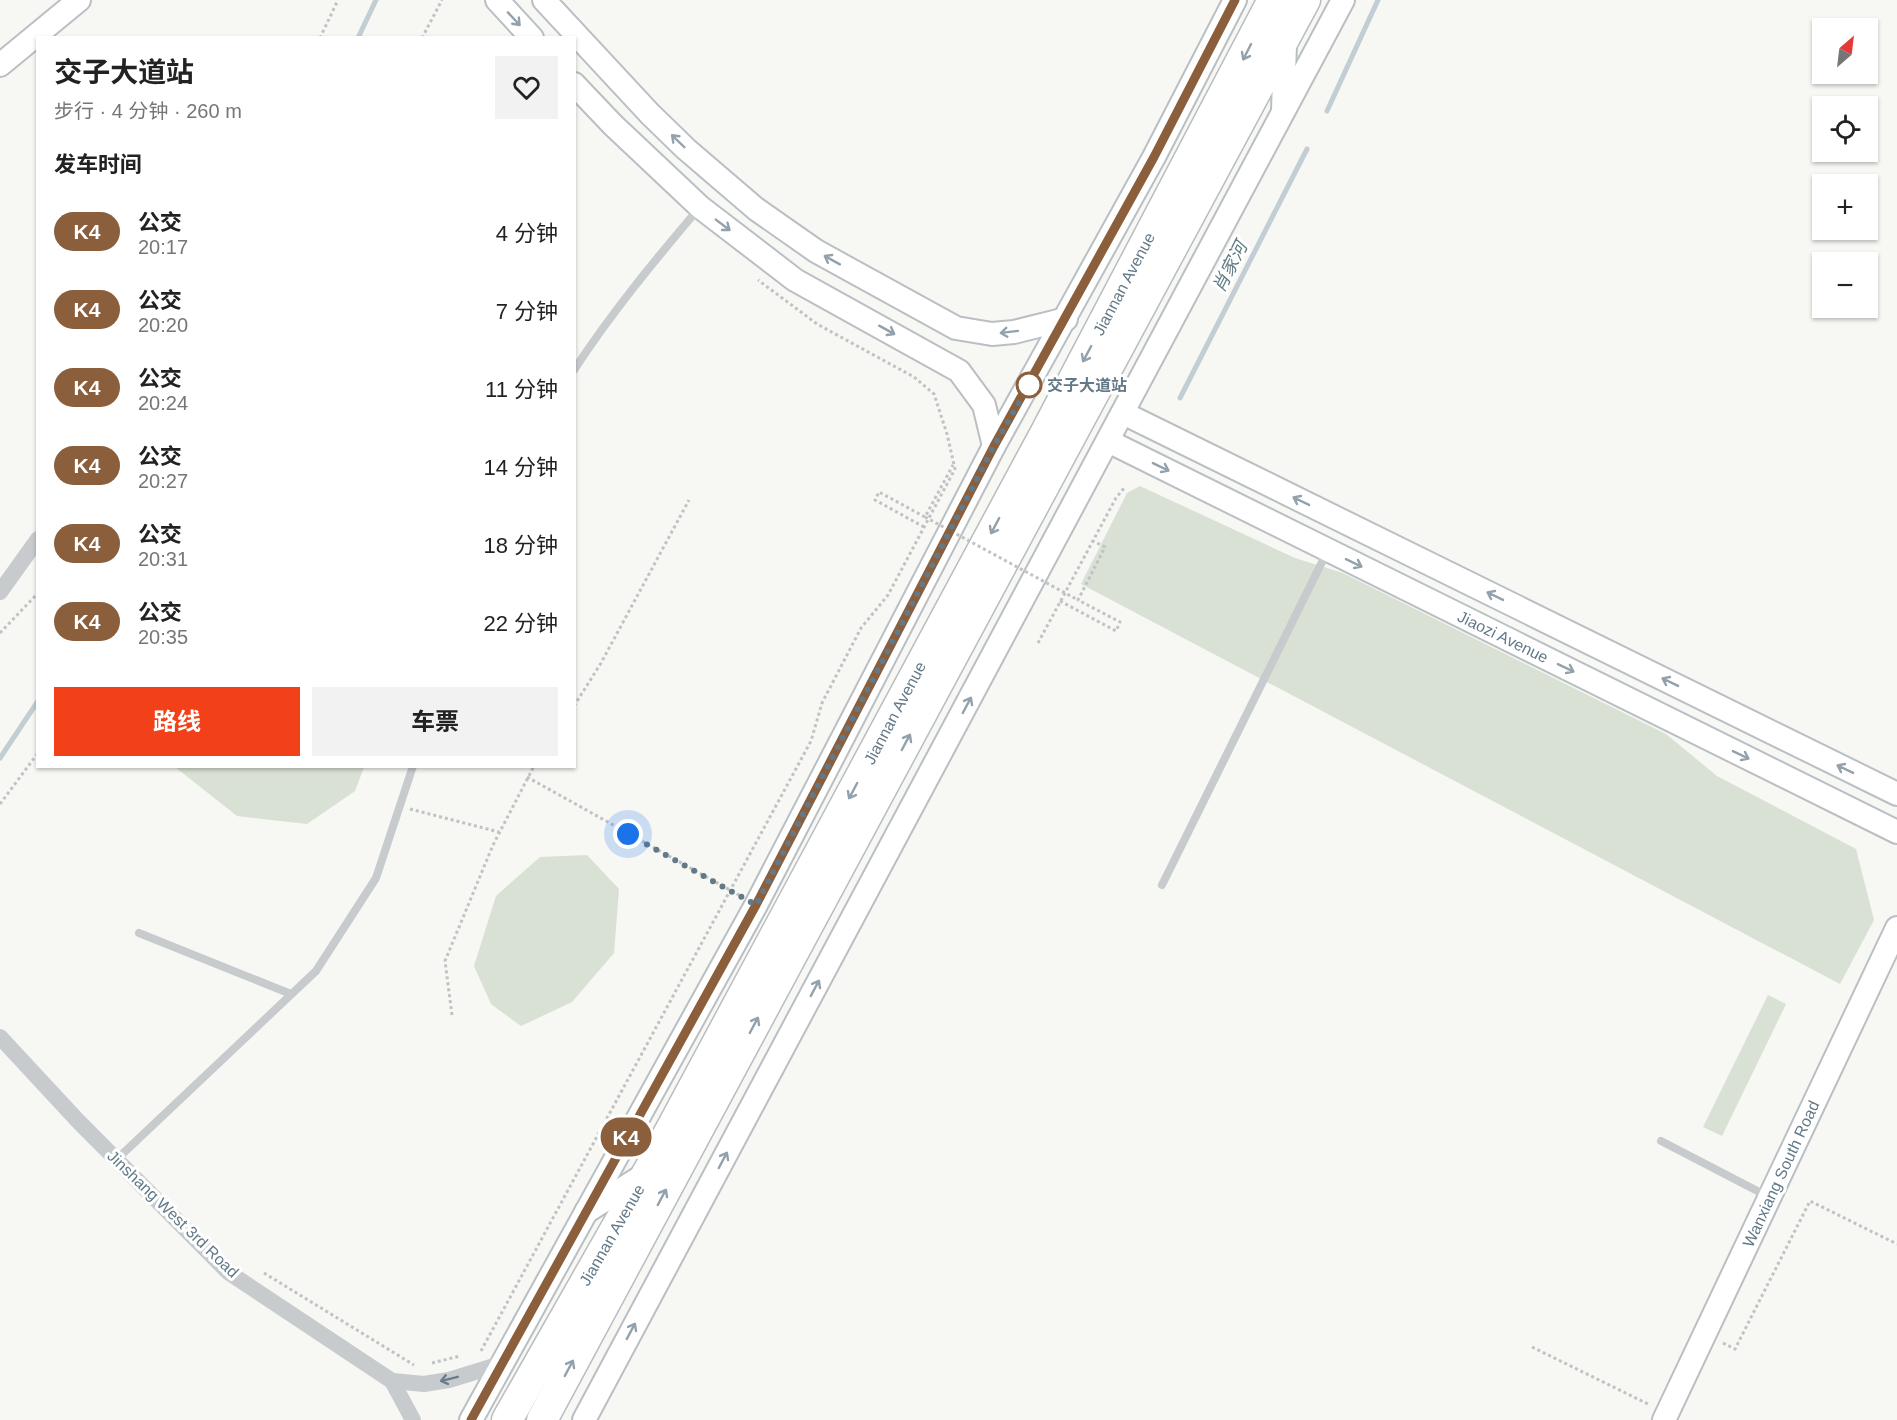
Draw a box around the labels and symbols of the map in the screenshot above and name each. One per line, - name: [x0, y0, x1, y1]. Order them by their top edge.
- one-way arrow: [507, 11, 521, 26]
- north arrow: [1812, 18, 1878, 84]
- one-way arrow: [1241, 43, 1253, 60]
- one-way arrow: [670, 134, 685, 148]
- one-way arrow: [715, 218, 731, 231]
- street label: Jiannan Avenue: [1090, 230, 1158, 338]
- water label: 肖家河: [1209, 236, 1253, 296]
- one-way arrow: [824, 254, 841, 266]
- one-way arrow: [877, 325, 895, 336]
- one-way arrow: [999, 327, 1019, 338]
- one-way arrow: [1081, 345, 1092, 363]
- marker: 交子大道站: [1016, 372, 1042, 398]
- place label: 交子大道站: [1047, 376, 1127, 394]
- one-way arrow: [1151, 462, 1169, 473]
- one-way arrow: [1292, 494, 1310, 506]
- one-way arrow: [989, 517, 1000, 535]
- one-way arrow: [1345, 557, 1362, 569]
- one-way arrow: [1486, 590, 1504, 601]
- street label: Jiaozi Avenue: [1455, 608, 1551, 666]
- street label: Jiannan Avenue: [861, 659, 929, 767]
- one-way arrow: [1557, 663, 1575, 675]
- one-way arrow: [1661, 676, 1679, 688]
- one-way arrow: [962, 696, 973, 714]
- one-way arrow: [901, 734, 912, 752]
- one-way arrow: [1732, 749, 1749, 761]
- one-way arrow: [1836, 762, 1854, 774]
- one-way arrow: [847, 781, 858, 799]
- your location: [613, 819, 643, 849]
- one-way arrow: [810, 979, 821, 997]
- one-way arrow: [748, 1017, 760, 1034]
- street label: Wanxiang South Road: [1740, 1098, 1822, 1250]
- line badge: K4: [599, 1118, 653, 1156]
- street label: Jinshang West 3rd Road: [104, 1147, 242, 1281]
- one-way arrow: [718, 1151, 729, 1169]
- street label: Jiannan Avenue: [576, 1181, 648, 1288]
- one-way arrow: [657, 1188, 668, 1206]
- one-way arrow: [626, 1323, 637, 1341]
- one-way arrow: [564, 1360, 575, 1378]
- one-way arrow: [440, 1373, 459, 1385]

